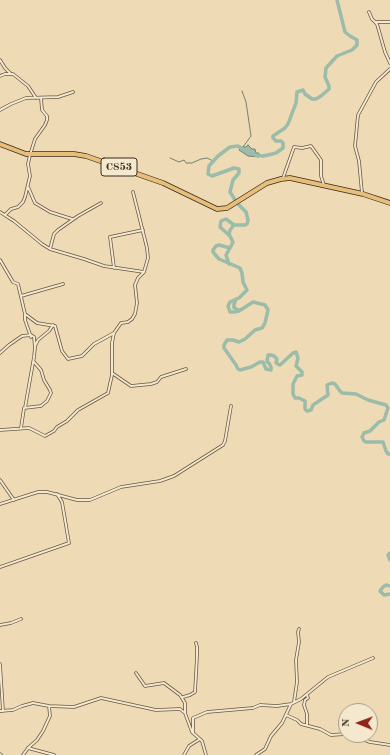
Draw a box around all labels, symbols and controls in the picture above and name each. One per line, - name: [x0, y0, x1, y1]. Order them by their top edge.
- road number: C853: [101, 158, 137, 176]
- north arrow: [338, 703, 378, 743]
- text: N: [341, 719, 352, 727]

